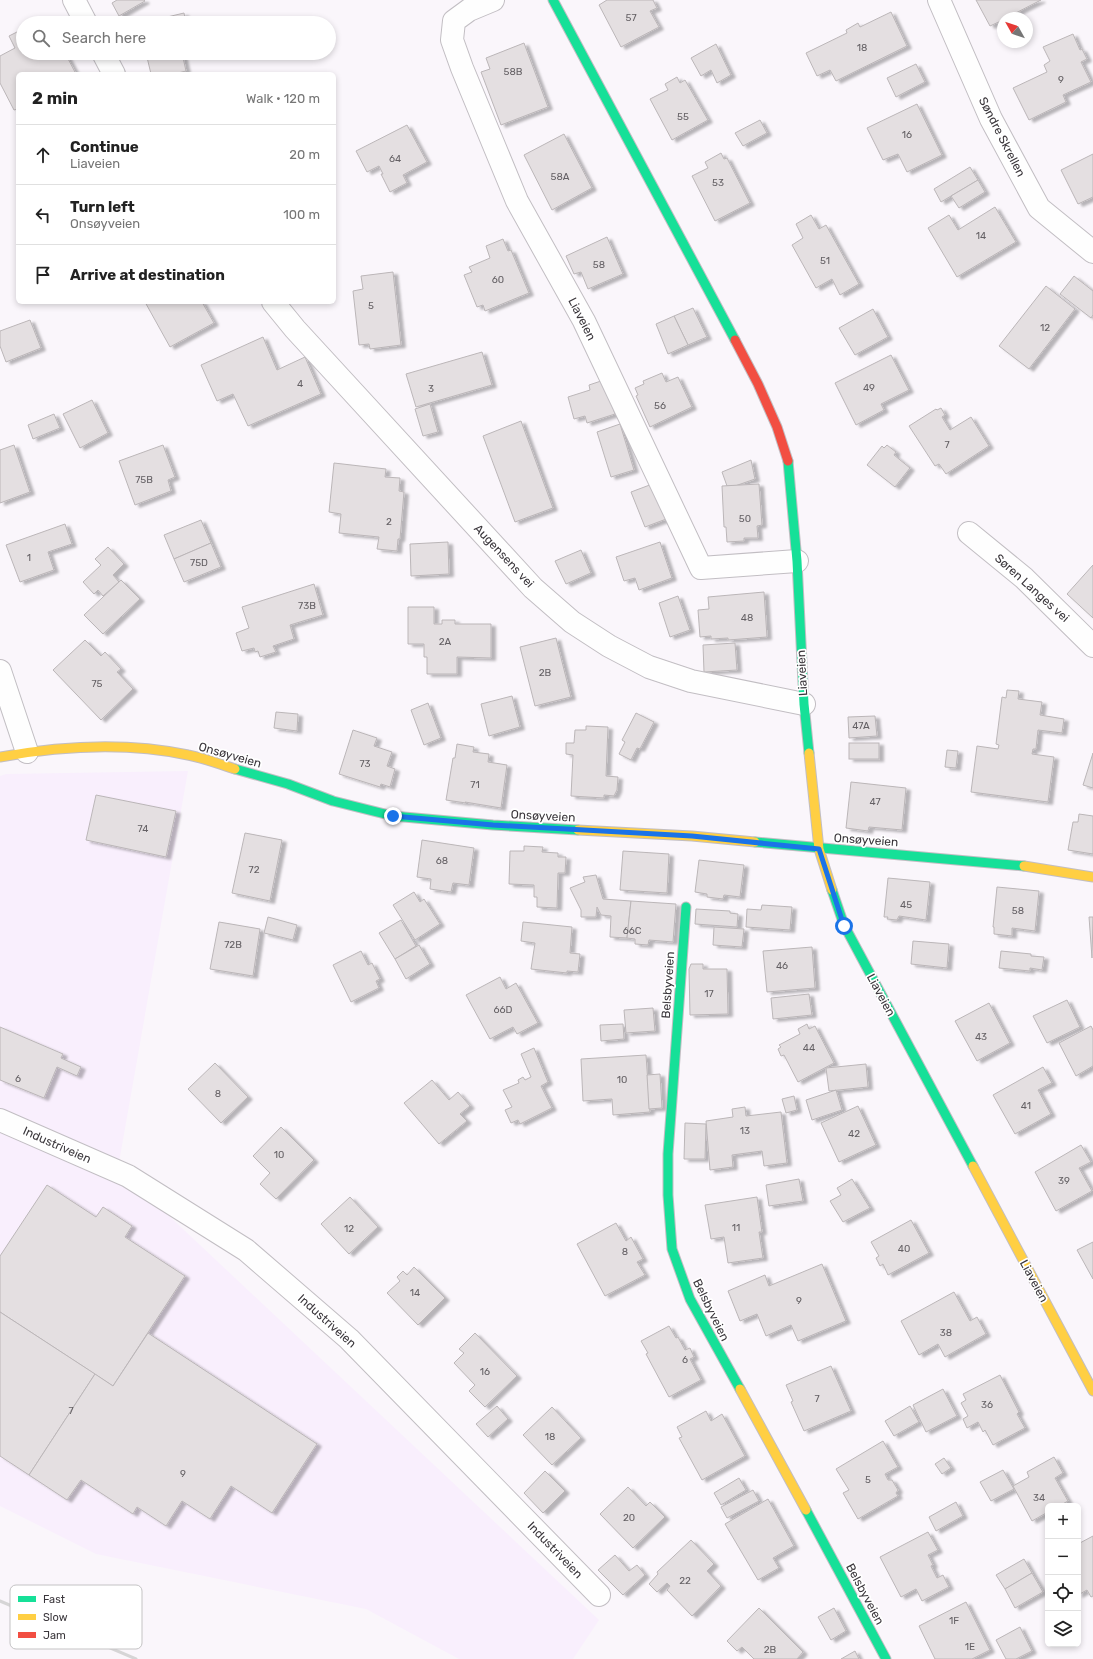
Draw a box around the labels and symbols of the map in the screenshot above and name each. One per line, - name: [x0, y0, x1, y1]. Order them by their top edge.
- house number: 57: [625, 12, 637, 24]
- north arrow: [997, 12, 1033, 48]
- house number: 18: [857, 42, 867, 54]
- house number: 58B: [504, 66, 523, 78]
- house number: 9: [1058, 74, 1064, 86]
- street label: Søndre Skrellen: [976, 95, 1028, 179]
- house number: 55: [677, 111, 689, 123]
- house number: 16: [902, 129, 912, 141]
- house number: 64: [389, 153, 401, 165]
- house number: 58A: [551, 171, 570, 183]
- house number: 53: [712, 177, 724, 189]
- house number: 14: [976, 230, 986, 242]
- house number: 51: [820, 255, 830, 267]
- house number: 58: [593, 259, 605, 271]
- house number: 60: [492, 274, 504, 286]
- street label: Liaveien: [565, 295, 599, 343]
- house number: 5: [368, 300, 374, 312]
- house number: 12: [1040, 322, 1050, 334]
- house number: 4: [297, 378, 303, 390]
- house number: 49: [863, 382, 875, 394]
- house number: 3: [428, 383, 434, 395]
- house number: 56: [654, 400, 666, 412]
- house number: 7: [944, 439, 950, 451]
- house number: 75B: [135, 474, 153, 486]
- house number: 50: [739, 513, 751, 525]
- house number: 2: [386, 516, 392, 528]
- street label: Augensens vei: [471, 522, 537, 591]
- street label: Søren Langes vei: [992, 551, 1072, 625]
- house number: 1: [27, 552, 31, 564]
- house number: 75D: [190, 557, 208, 569]
- house number: 73B: [298, 600, 316, 612]
- house number: 48: [741, 612, 753, 624]
- house number: 2A: [439, 636, 452, 648]
- street label: Liaveien: [794, 650, 810, 696]
- house number: 2B: [539, 667, 552, 679]
- house number: 75: [91, 678, 103, 690]
- house number: 47A: [852, 720, 870, 732]
- street label: Onsøyveien: [197, 739, 263, 771]
- house number: 73: [359, 758, 371, 770]
- house number: 71: [470, 779, 480, 791]
- house number: 47: [869, 796, 881, 808]
- route end: [384, 807, 402, 825]
- street label: Onsøyveien: [510, 807, 576, 825]
- house number: 74: [138, 823, 149, 835]
- street label: Onsøyveien: [833, 831, 899, 849]
- house number: 68: [436, 855, 448, 867]
- house number: 72: [249, 864, 260, 876]
- house number: 45: [900, 899, 912, 911]
- house number: 58: [1012, 905, 1024, 917]
- route start: [835, 917, 853, 935]
- house number: 66C: [623, 925, 642, 937]
- house number: 72B: [224, 939, 242, 951]
- street label: Belsbyveien: [659, 951, 677, 1019]
- house number: 46: [776, 960, 788, 972]
- street label: Liaveien: [864, 971, 898, 1019]
- house number: 17: [704, 988, 714, 1000]
- house number: 66D: [494, 1004, 513, 1016]
- house number: 43: [975, 1031, 987, 1043]
- house number: 44: [803, 1042, 815, 1054]
- house number: 6: [15, 1073, 21, 1085]
- house number: 10: [617, 1074, 627, 1086]
- house number: 8: [215, 1088, 221, 1100]
- house number: 41: [1021, 1100, 1031, 1112]
- street label: Industriveien: [21, 1124, 93, 1166]
- house number: 13: [740, 1125, 750, 1137]
- house number: 42: [848, 1128, 860, 1140]
- house number: 10: [274, 1149, 284, 1161]
- house number: 39: [1058, 1175, 1070, 1187]
- house number: 11: [732, 1222, 740, 1234]
- house number: 12: [344, 1223, 354, 1235]
- house number: 40: [898, 1243, 910, 1255]
- house number: 8: [622, 1246, 628, 1258]
- street label: Liaveien: [1017, 1257, 1051, 1305]
- street label: Belsbyveien: [690, 1277, 732, 1343]
- house number: 14: [410, 1287, 420, 1299]
- street label: Industriveien: [295, 1291, 359, 1351]
- house number: 9: [796, 1295, 802, 1307]
- house number: 38: [940, 1327, 952, 1339]
- house number: 6: [682, 1354, 688, 1366]
- house number: 16: [480, 1366, 490, 1378]
- house number: 7: [814, 1393, 820, 1405]
- house number: 36: [981, 1399, 993, 1411]
- house number: 7: [68, 1405, 74, 1417]
- house number: 18: [545, 1431, 555, 1443]
- house number: 9: [180, 1468, 186, 1480]
- house number: 5: [865, 1474, 871, 1486]
- house number: 34: [1033, 1492, 1045, 1504]
- house number: 20: [623, 1512, 635, 1524]
- street label: Industriveien: [525, 1519, 585, 1581]
- street label: Belsbyveien: [843, 1561, 887, 1627]
- house number: 22: [679, 1575, 691, 1587]
- legend: [10, 1585, 142, 1649]
- text: Fast: [43, 1593, 66, 1606]
- text: Slow: [43, 1611, 68, 1624]
- house number: 1F: [949, 1615, 959, 1627]
- text: Jam: [43, 1629, 66, 1642]
- house number: 1E: [965, 1641, 975, 1653]
- house number: 2B: [764, 1644, 777, 1656]

